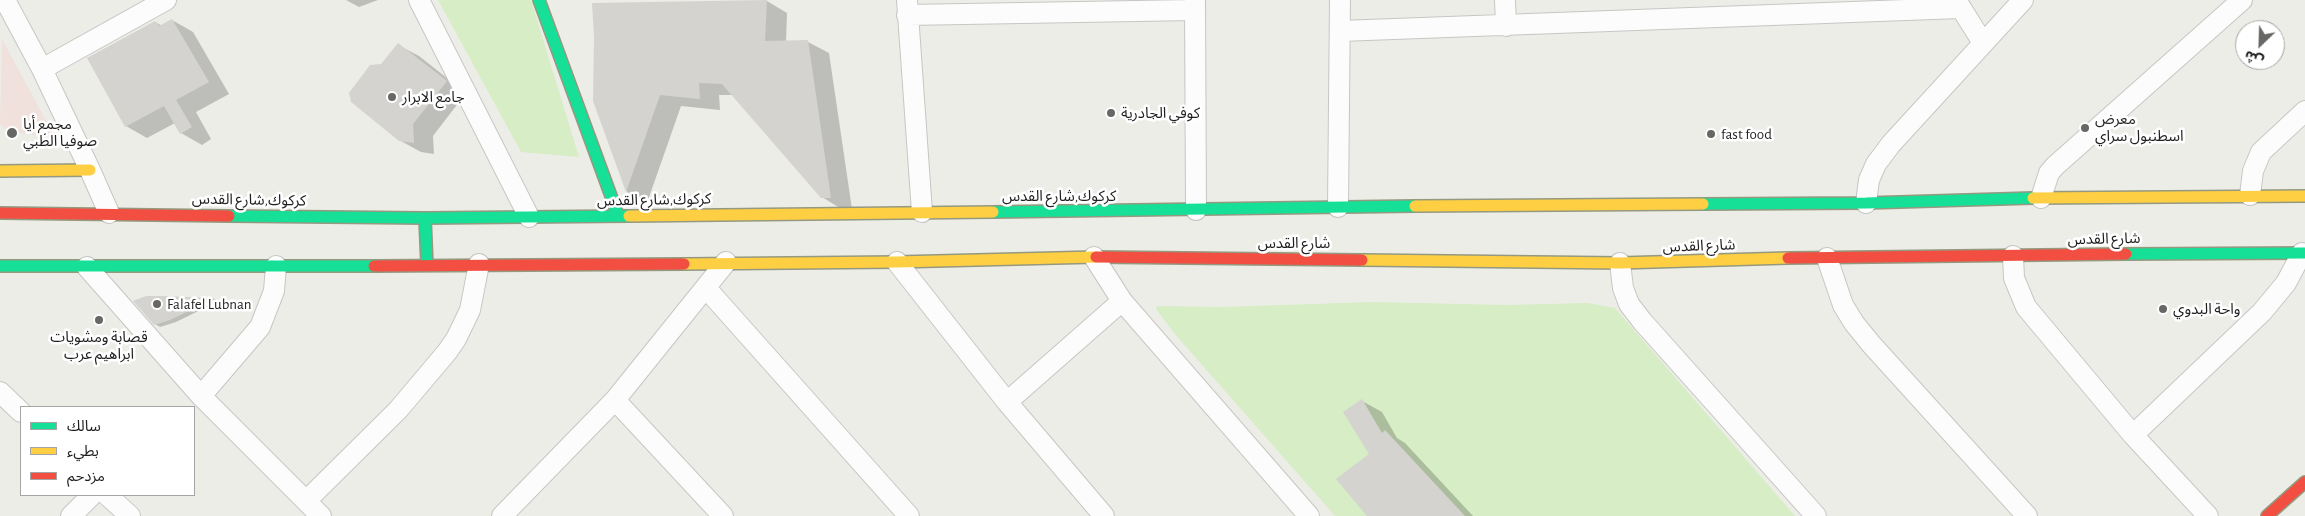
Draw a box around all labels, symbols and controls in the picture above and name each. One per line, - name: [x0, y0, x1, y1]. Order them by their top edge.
- north arrow: [2235, 20, 2285, 70]
- text: ش: [2243, 47, 2266, 68]
- place label: جامع الابرار: [402, 88, 464, 106]
- marker: جامع الابرار: [386, 91, 398, 103]
- place label: كوفي الجادرية: [1121, 104, 1200, 122]
- marker: كوفي الجادرية: [1105, 107, 1117, 119]
- place label: معرض اسطنبول سراي: [2095, 110, 2184, 145]
- place label: مجمع أيا صوفيا الطبي: [23, 115, 97, 150]
- marker: معرض اسطنبول سراي: [2079, 122, 2091, 134]
- place label: fast food: [1721, 125, 1772, 143]
- marker: مجمع أيا صوفيا الطبي: [5, 126, 19, 140]
- marker: fast food: [1705, 128, 1717, 140]
- street label: كركوك,شارع القدس: [1002, 187, 1116, 205]
- street label: كركوك,شارع القدس: [192, 190, 306, 210]
- street label: كركوك,شارع القدس: [597, 190, 711, 210]
- street label: شارع القدس: [2067, 229, 2141, 249]
- street label: شارع القدس: [1258, 234, 1330, 252]
- street label: شارع القدس: [1662, 236, 1736, 256]
- place label: Falafel Lubnan: [167, 295, 252, 313]
- marker: Falafel Lubnan: [151, 298, 163, 310]
- place label: واحة البدوي: [2173, 300, 2241, 318]
- marker: واحة البدوي: [2157, 303, 2169, 315]
- marker: قصابة ومشويات ابراهيم عرب: [93, 314, 105, 326]
- place label: قصابة ومشويات ابراهيم عرب: [50, 328, 148, 363]
- legend: [20, 406, 195, 496]
- text: سالك: [67, 419, 101, 434]
- text: بطيء: [67, 444, 99, 459]
- text: مزدحم: [67, 469, 105, 484]

